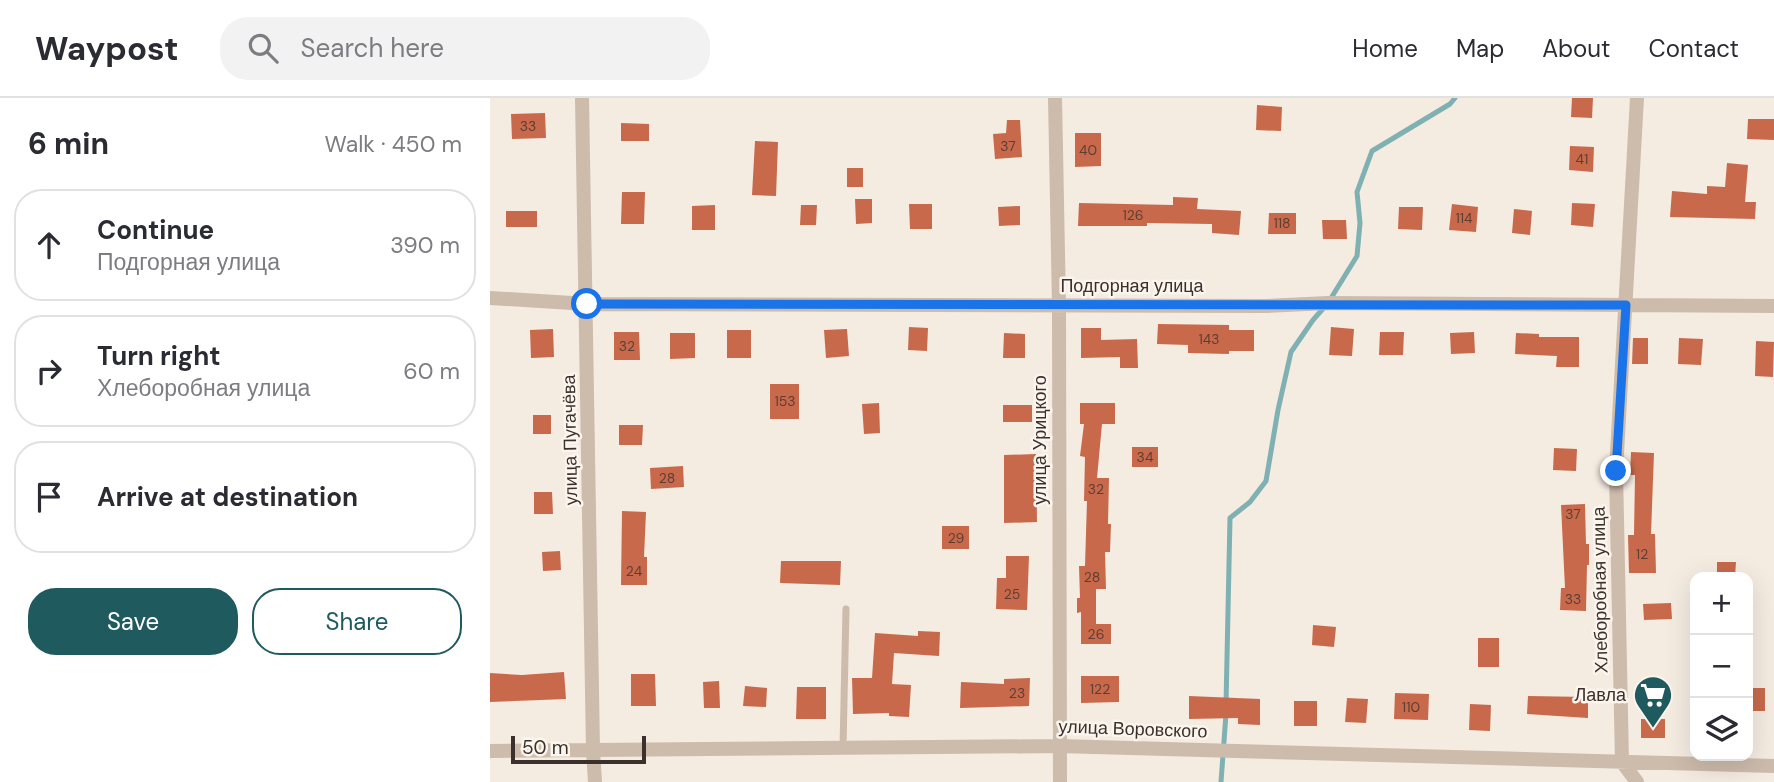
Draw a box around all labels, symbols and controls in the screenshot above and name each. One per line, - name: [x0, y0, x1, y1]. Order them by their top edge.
- search box: [220, 17, 710, 80]
- text: Waypost: [35, 27, 178, 70]
- icon: search: [244, 29, 282, 67]
- text: Search here: [300, 31, 444, 65]
- text: Home: [1352, 33, 1418, 64]
- text: Map: [1456, 33, 1504, 64]
- text: About: [1542, 33, 1611, 64]
- text: Contact: [1649, 33, 1739, 64]
- house number: 33: [520, 117, 536, 135]
- text: 6 min: [28, 124, 109, 163]
- text: Walk · 450 m: [325, 129, 462, 159]
- house number: 37: [1000, 137, 1016, 155]
- house number: 40: [1079, 141, 1097, 159]
- house number: 41: [1576, 150, 1588, 168]
- house number: 126: [1122, 206, 1144, 224]
- house number: 114: [1455, 209, 1473, 227]
- text: Continue: [97, 213, 214, 247]
- house number: 118: [1273, 214, 1291, 232]
- icon: ahead: [30, 226, 68, 264]
- text: 390 m: [390, 230, 460, 260]
- text: Подгорная улица: [97, 247, 280, 277]
- street label: Подгорная улица: [1060, 274, 1205, 298]
- route start: [571, 288, 602, 319]
- house number: 143: [1198, 330, 1220, 348]
- house number: 32: [619, 337, 635, 355]
- text: Turn right: [97, 339, 221, 373]
- icon: right: [30, 352, 68, 390]
- text: 60 m: [403, 356, 460, 386]
- text: Хлеборобная улица: [97, 373, 310, 403]
- street label: улица Пугачёва: [557, 373, 583, 506]
- street label: улица Урицкого: [1028, 375, 1052, 505]
- house number: 153: [774, 392, 796, 410]
- house number: 34: [1137, 448, 1154, 466]
- route end: [1600, 455, 1631, 486]
- house number: 28: [659, 469, 675, 487]
- icon: arrive: [30, 478, 68, 516]
- text: Arrive at destination: [97, 480, 358, 514]
- house number: 32: [1088, 480, 1104, 498]
- house number: 37: [1565, 505, 1581, 523]
- street label: Хлеборобная улица: [1587, 505, 1613, 674]
- house number: 29: [948, 529, 965, 547]
- house number: 12: [1636, 545, 1648, 563]
- house number: 24: [626, 562, 643, 580]
- house number: 28: [1084, 568, 1100, 586]
- map controls: [1690, 572, 1753, 761]
- button: +: [1690, 572, 1753, 635]
- house number: 25: [1004, 585, 1020, 603]
- button: Save: [28, 588, 238, 655]
- button: Share: [252, 588, 462, 655]
- house number: 33: [1565, 590, 1581, 608]
- house number: 26: [1088, 625, 1104, 643]
- button: −: [1690, 635, 1753, 698]
- supermarket icon: Лавла: [1632, 674, 1674, 729]
- house number: 122: [1090, 680, 1110, 698]
- place label: Лавла: [1575, 683, 1627, 707]
- house number: 23: [1009, 684, 1025, 702]
- house number: 110: [1402, 698, 1420, 716]
- button: layers: [1690, 698, 1753, 761]
- street label: улица Воровского: [1058, 714, 1208, 744]
- scale bar: [511, 733, 646, 765]
- text: 50 m: [522, 735, 569, 760]

